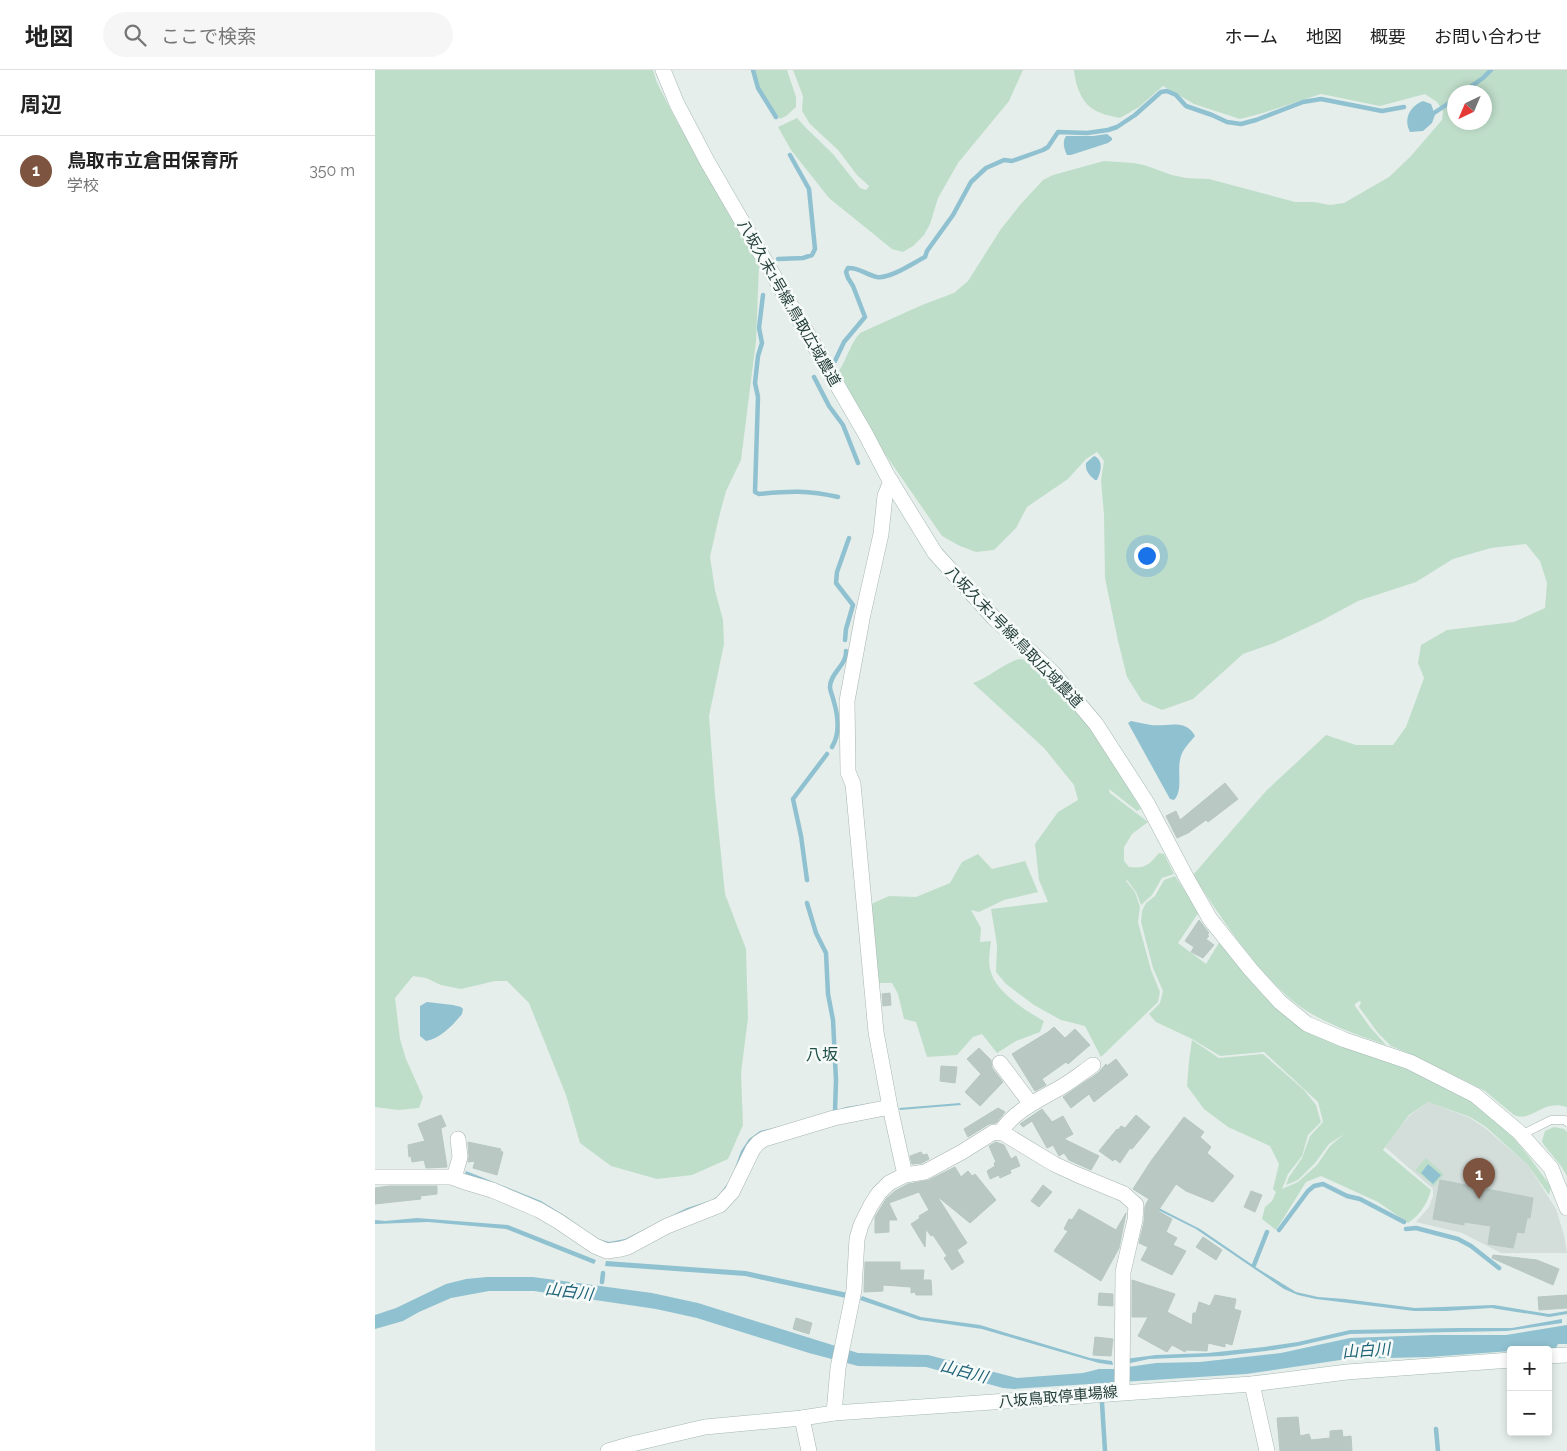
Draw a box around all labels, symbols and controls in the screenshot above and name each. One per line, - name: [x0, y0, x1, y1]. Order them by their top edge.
- search box: [103, 12, 453, 57]
- icon: search: [121, 21, 149, 49]
- text: 地図: [25, 22, 73, 51]
- text: ここで検索: [161, 25, 256, 47]
- text: ホーム: [1225, 26, 1278, 47]
- text: 地図: [1306, 26, 1342, 47]
- text: 概要: [1370, 26, 1406, 47]
- text: お問い合わせ: [1434, 26, 1542, 47]
- north arrow: [1447, 85, 1492, 130]
- text: 周辺: [20, 92, 62, 117]
- text: 鳥取市立倉田保育所: [67, 149, 238, 171]
- text: 1: [32, 161, 40, 180]
- text: 350 m: [309, 161, 355, 180]
- text: 学校: [67, 176, 99, 195]
- street label: 八坂久末1号線;鳥取広域農道: [734, 216, 844, 390]
- your location: [1134, 543, 1160, 569]
- street label: 八坂久末1号線;鳥取広域農道: [942, 563, 1086, 711]
- district label: 八坂: [806, 1045, 838, 1064]
- pin: 1: [1463, 1158, 1495, 1199]
- water label: 山白川: [544, 1279, 596, 1304]
- water label: 山白川: [1341, 1339, 1393, 1362]
- map controls: [1507, 1346, 1552, 1436]
- button: +: [1507, 1346, 1552, 1391]
- water label: 山白川: [938, 1356, 991, 1387]
- street label: 八坂鳥取停車場線: [997, 1383, 1119, 1411]
- button: −: [1507, 1391, 1552, 1436]

